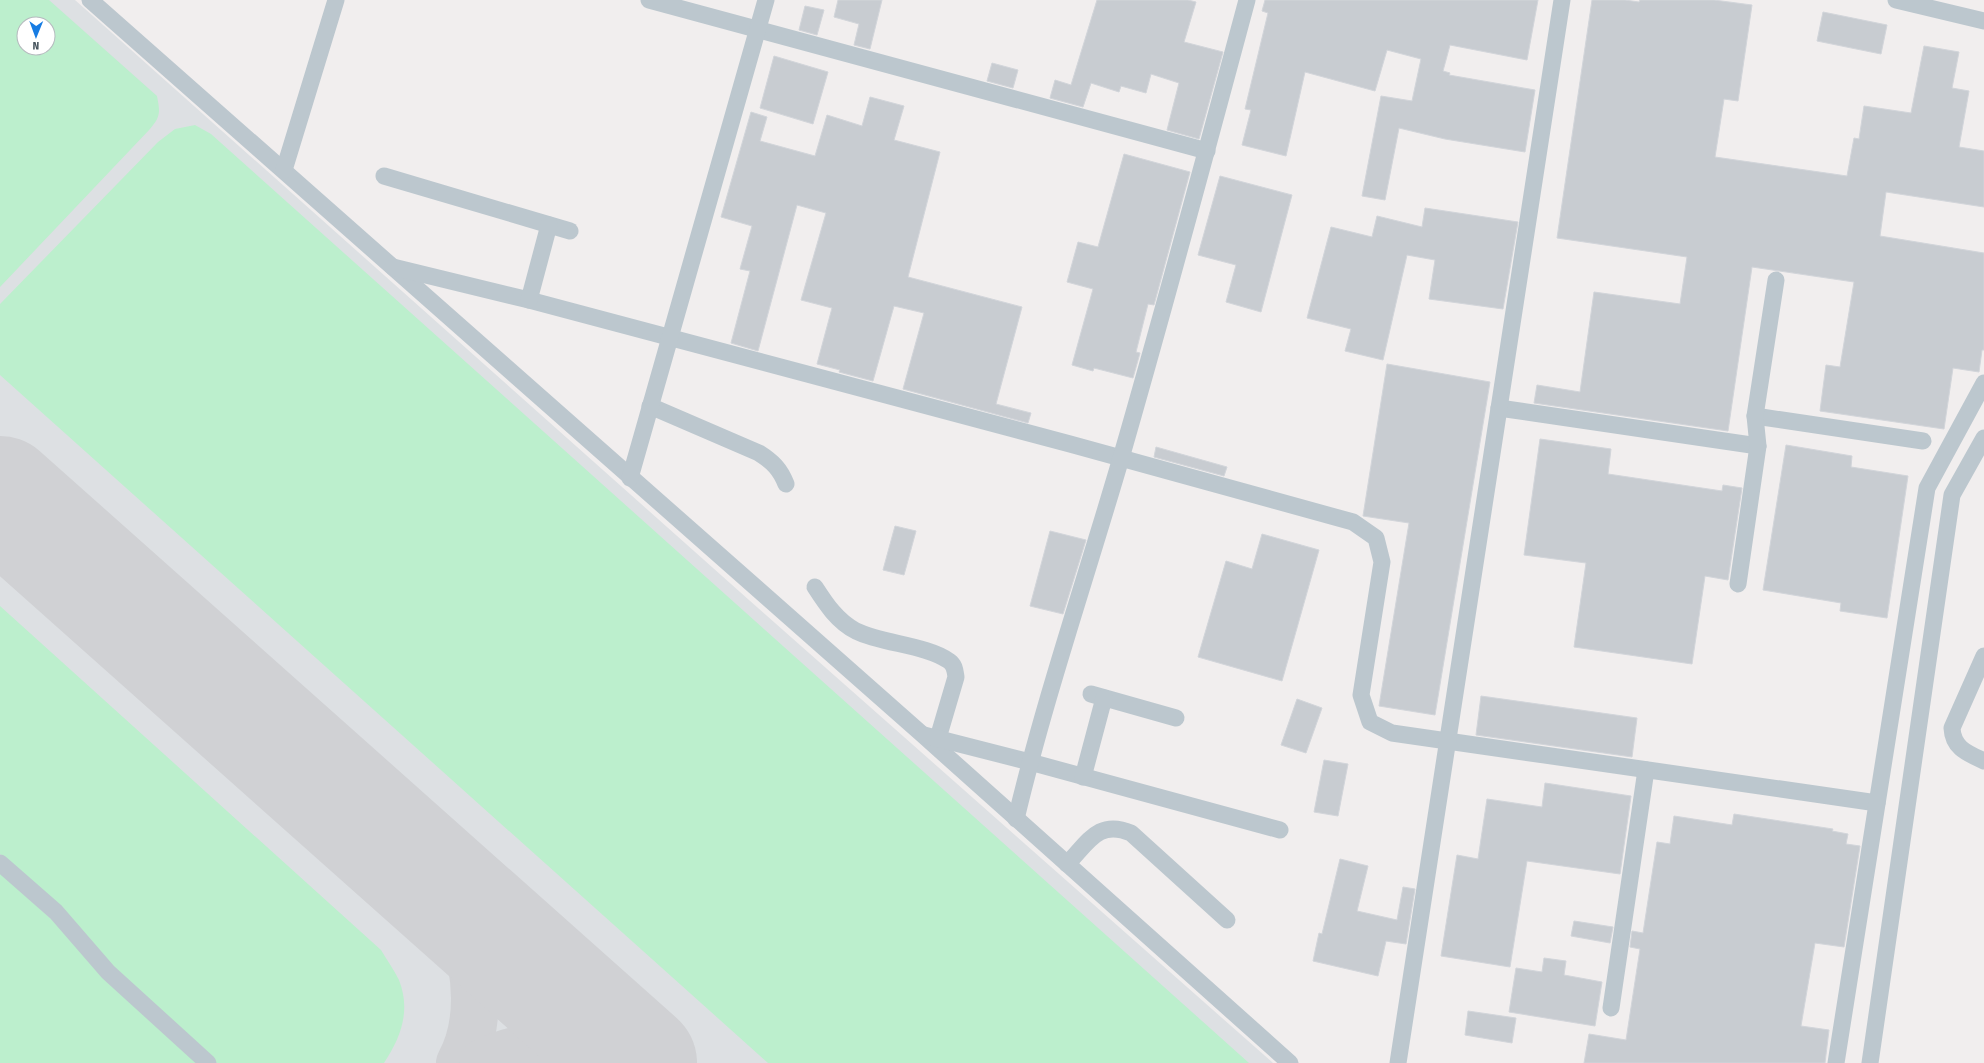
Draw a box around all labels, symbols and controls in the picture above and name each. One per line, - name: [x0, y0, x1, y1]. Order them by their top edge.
- north arrow: [16, 16, 56, 56]
- text: N: [32, 39, 39, 52]

